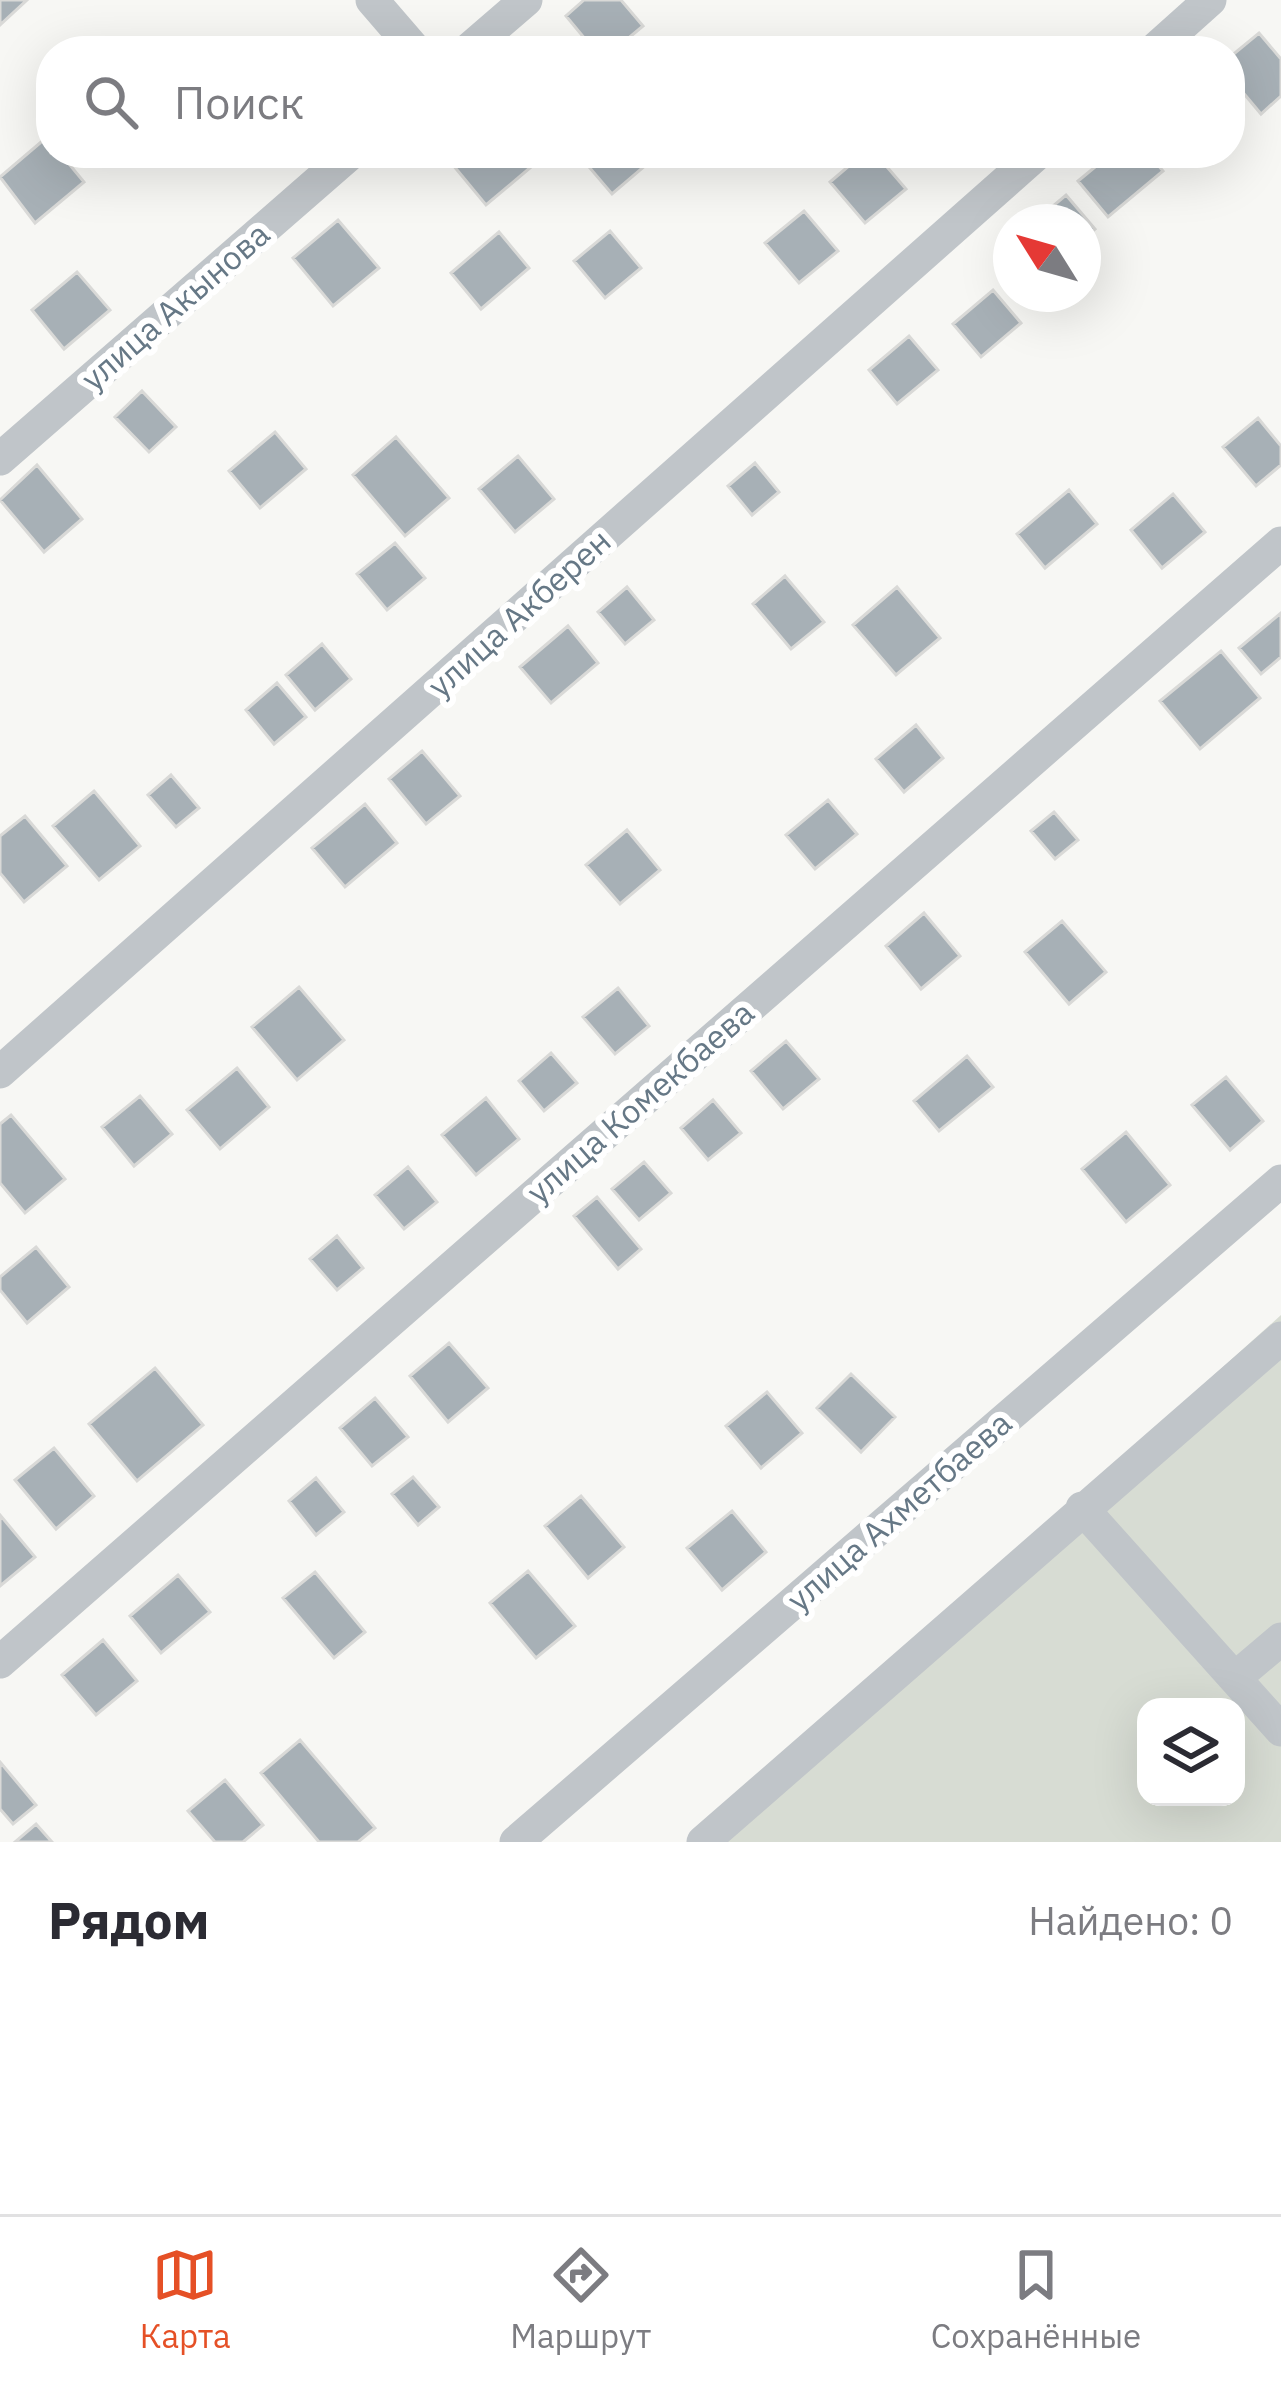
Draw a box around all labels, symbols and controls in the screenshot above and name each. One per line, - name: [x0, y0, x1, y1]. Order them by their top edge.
- search box: [36, 36, 1245, 168]
- icon: search: [78, 69, 144, 135]
- text: Поиск: [174, 73, 304, 131]
- north arrow: [993, 204, 1101, 312]
- street label: улица Акынова: [71, 212, 278, 399]
- street label: улица Акберен: [418, 519, 619, 706]
- street label: улица Комекбаева: [517, 991, 763, 1212]
- street label: улица Ахметбаева: [777, 1401, 1020, 1620]
- map controls: [1137, 1698, 1245, 1806]
- button: layers: [1137, 1698, 1245, 1806]
- text: Рядом: [48, 1887, 210, 1953]
- text: Найдено: 0: [1028, 1895, 1233, 1946]
- tab: Карта: [140, 2242, 231, 2357]
- tab: Маршрут: [510, 2242, 651, 2357]
- tab: Сохранённые: [931, 2242, 1141, 2357]

